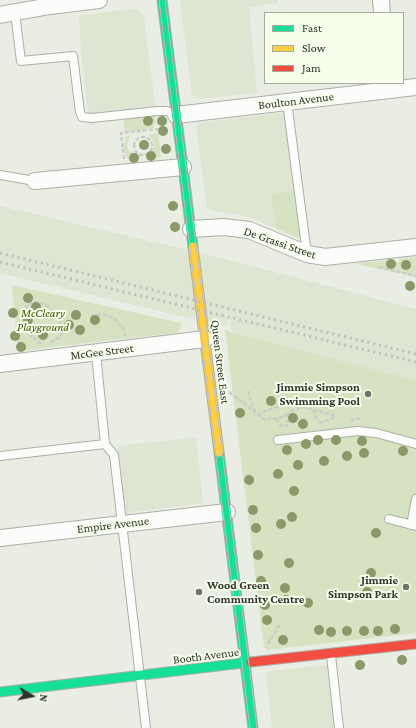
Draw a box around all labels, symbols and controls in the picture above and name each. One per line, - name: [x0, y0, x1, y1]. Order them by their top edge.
- legend: [264, 12, 404, 84]
- text: Fast: [302, 21, 322, 35]
- text: Slow: [302, 41, 326, 55]
- text: Jam: [302, 61, 321, 75]
- street label: Boulton Avenue: [257, 89, 335, 113]
- street label: De Grassi Street: [242, 224, 318, 262]
- park label: McCleary Playground: [17, 306, 69, 334]
- street label: Queen Street East: [208, 319, 232, 405]
- street label: McGee Street: [70, 341, 134, 363]
- place label: Jimmie Simpson Swimming Pool: [277, 380, 360, 408]
- marker: Jimmie Simpson Swimming Pool: [363, 389, 373, 399]
- street label: Empire Avenue: [76, 513, 150, 537]
- place label: Jimmie Simpson Park: [328, 573, 398, 601]
- place label: Wood Green Community Centre: [207, 578, 304, 606]
- marker: Jimmie Simpson Park: [401, 582, 411, 592]
- marker: Wood Green Community Centre: [194, 587, 204, 597]
- street label: Booth Avenue: [172, 645, 240, 667]
- north arrow: [12, 676, 52, 716]
- text: N: [37, 693, 50, 703]

